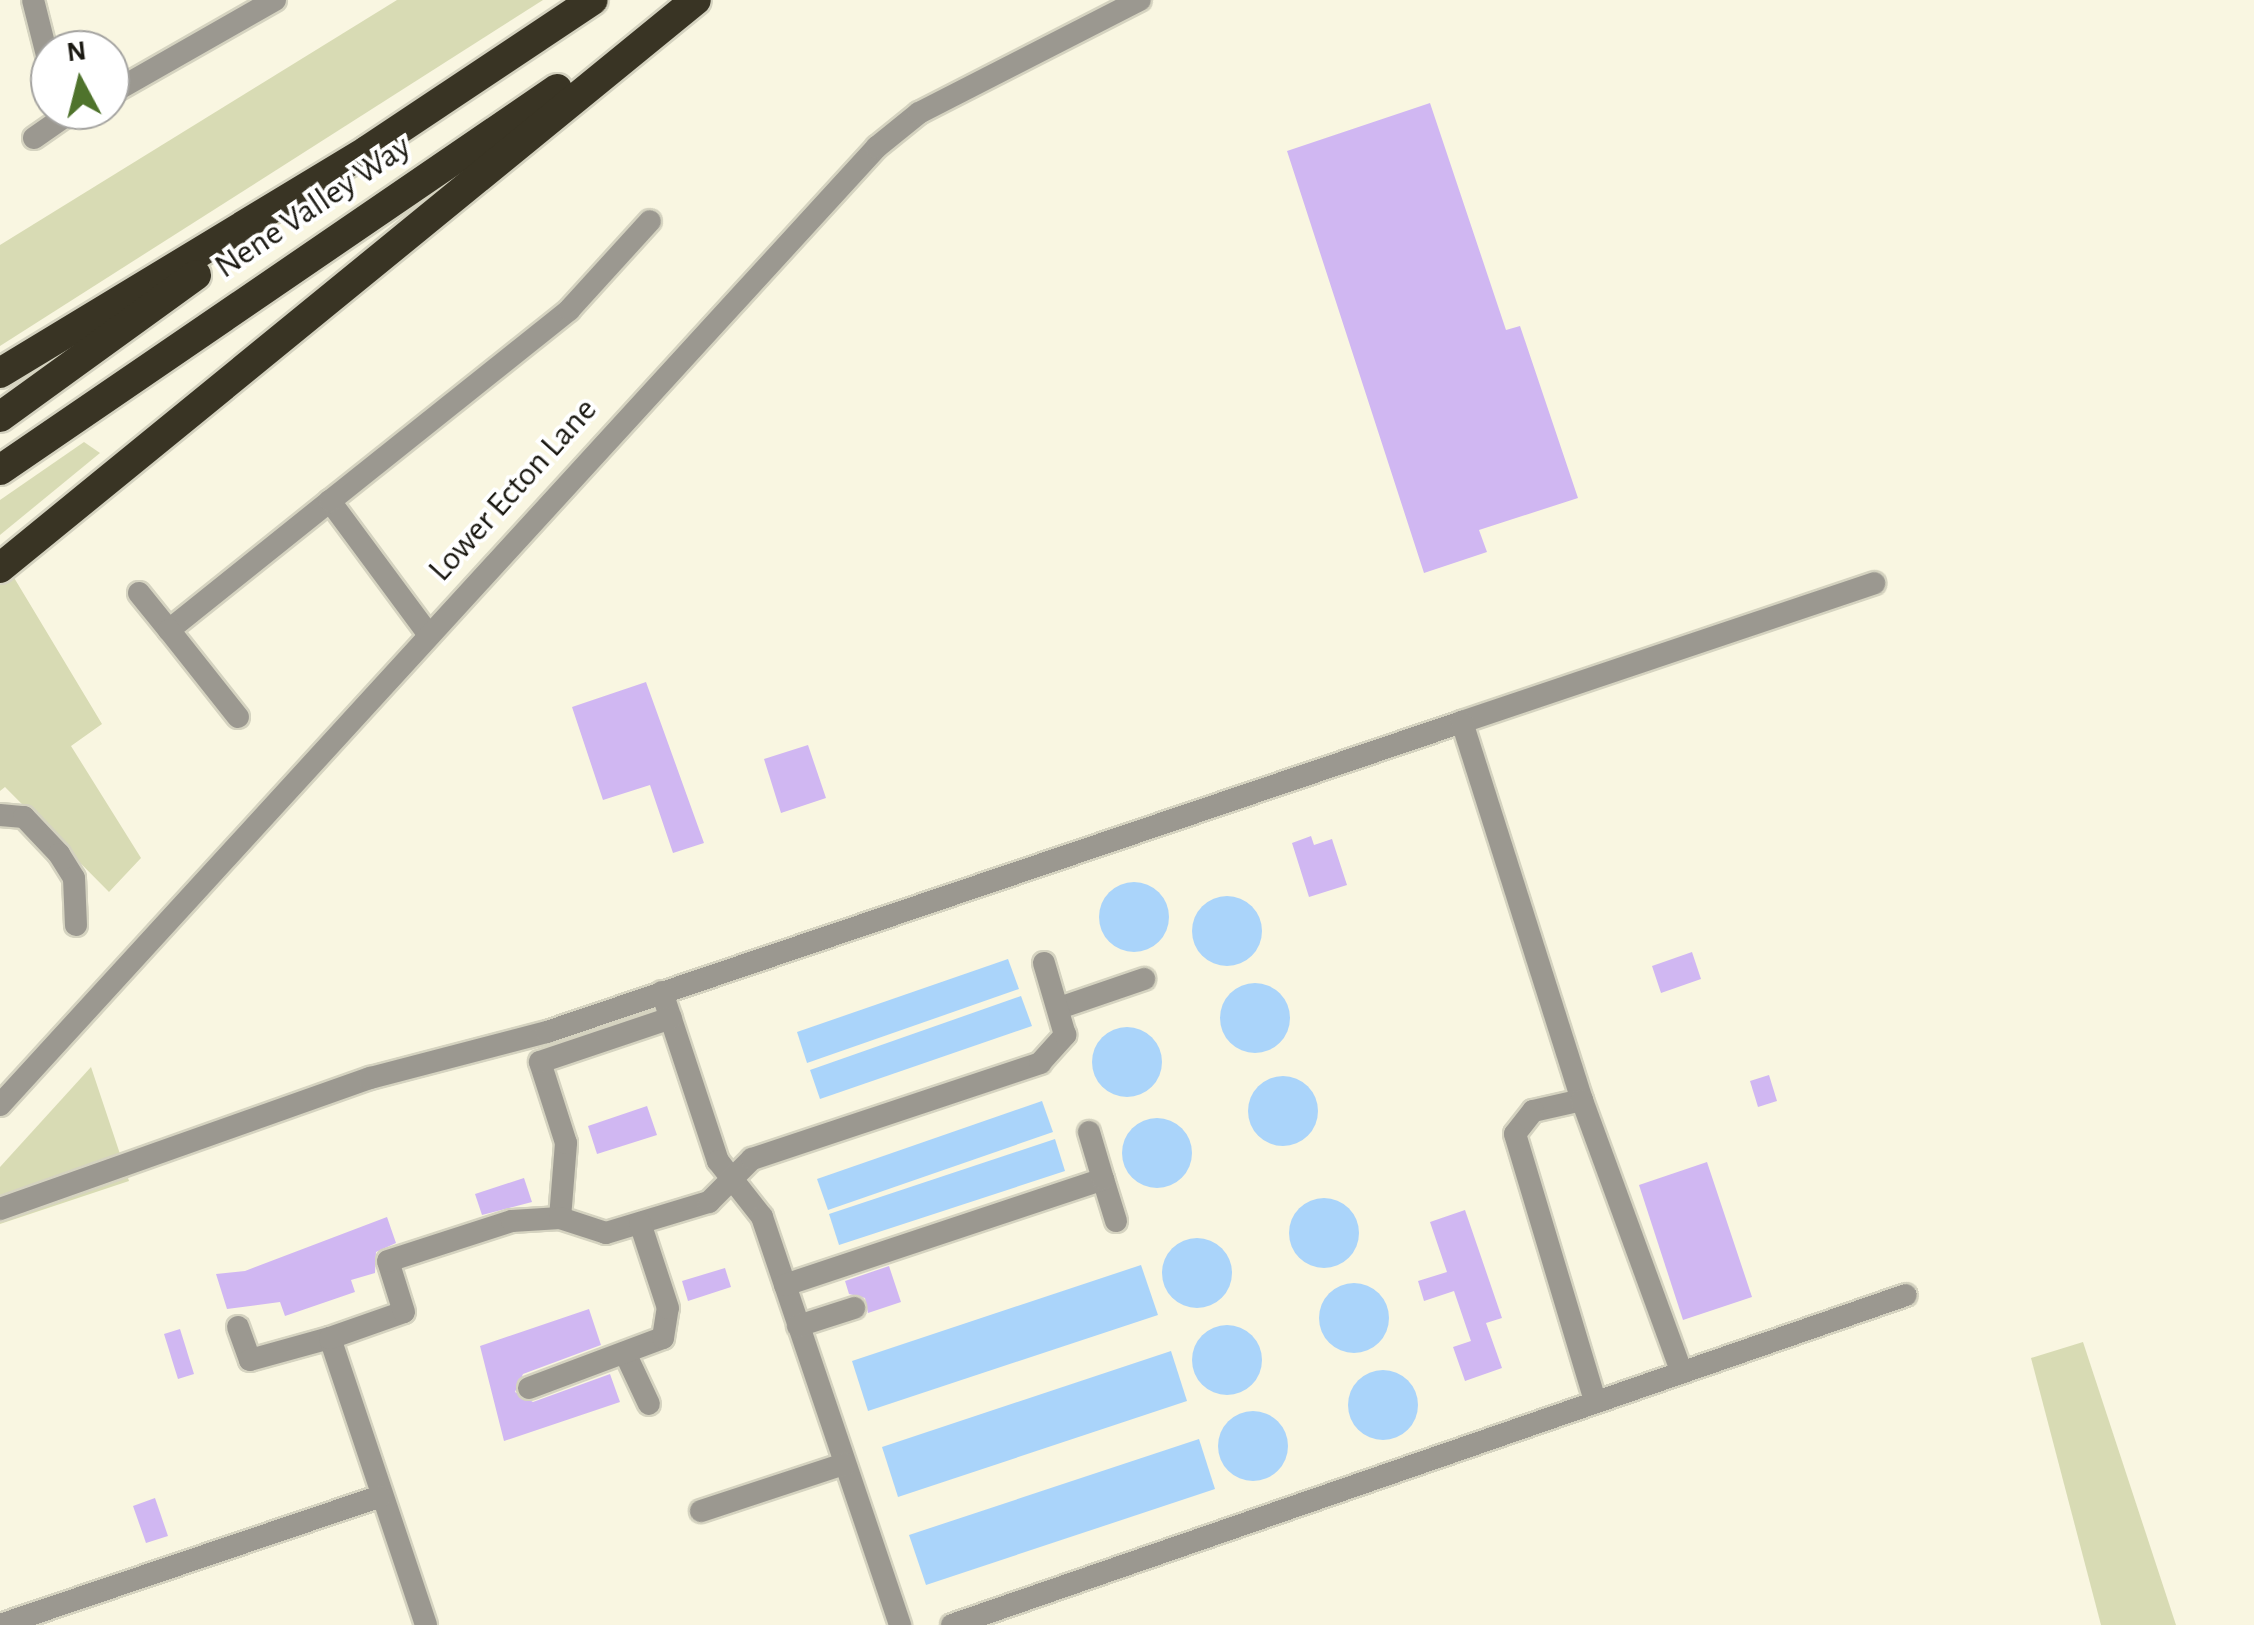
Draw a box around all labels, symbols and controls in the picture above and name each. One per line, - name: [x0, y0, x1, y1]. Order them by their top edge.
- north arrow: [30, 30, 130, 130]
- text: N: [65, 37, 88, 67]
- street label: Nene Valley Way: [207, 126, 419, 288]
- street label: Lower Ecton Lane: [420, 390, 606, 590]

